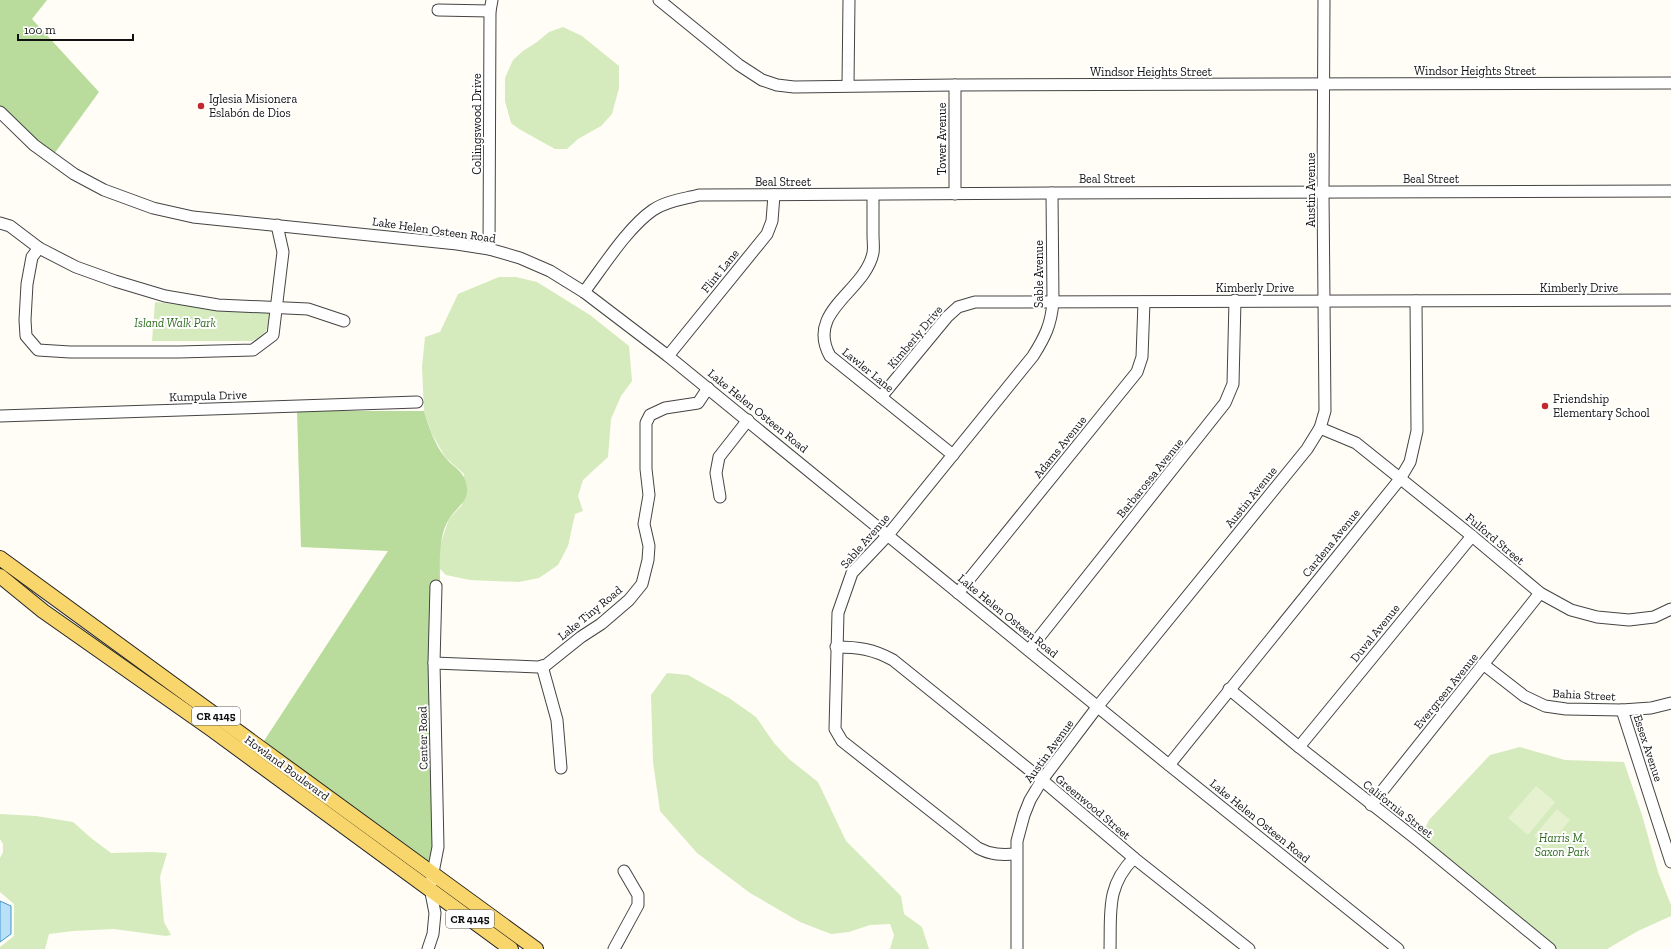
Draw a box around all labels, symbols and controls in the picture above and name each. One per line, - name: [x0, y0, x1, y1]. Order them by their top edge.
- scale bar: [18, 16, 133, 42]
- text: 100 m: [24, 23, 56, 37]
- street label: Windsor Heights Street: [1414, 64, 1537, 78]
- street label: Windsor Heights Street: [1090, 65, 1213, 79]
- street label: Collingswood Drive: [470, 73, 484, 175]
- place label: Iglesia Misionera Eslabón de Dios: [209, 92, 297, 120]
- marker: Iglesia Misionera Eslabón de Dios: [196, 101, 206, 111]
- street label: Tower Avenue: [935, 102, 949, 175]
- street label: Austin Avenue: [1304, 152, 1318, 227]
- street label: Beal Street: [1079, 172, 1136, 186]
- street label: Beal Street: [1403, 172, 1460, 186]
- street label: Beal Street: [755, 175, 812, 189]
- street label: Lake Helen Osteen Road: [371, 214, 497, 246]
- street label: Sable Avenue: [1032, 240, 1046, 308]
- street label: Flint Lane: [698, 246, 742, 296]
- street label: Kimberly Drive: [1216, 281, 1294, 295]
- street label: Kimberly Drive: [1540, 281, 1618, 295]
- street label: Kimberly Drive: [884, 302, 946, 371]
- park label: Island Walk Park: [134, 316, 216, 330]
- street label: Lawler Lane: [839, 345, 897, 395]
- street label: Lake Helen Osteen Road: [705, 366, 811, 456]
- street label: Kumpula Drive: [169, 388, 248, 404]
- place label: Friendship Elementary School: [1553, 392, 1650, 420]
- marker: Friendship Elementary School: [1540, 401, 1550, 411]
- street label: Adams Avenue: [1031, 413, 1090, 481]
- street label: Barbarossa Avenue: [1114, 435, 1187, 521]
- street label: Austin Avenue: [1222, 463, 1280, 530]
- street label: Cardena Avenue: [1299, 506, 1363, 580]
- street label: Fulford Street: [1463, 510, 1528, 568]
- street label: Sable Avenue: [837, 511, 893, 571]
- street label: Lake Helen Osteen Road: [955, 571, 1061, 661]
- street label: Lake Tiny Road: [555, 583, 625, 643]
- street label: Duval Avenue: [1347, 601, 1403, 665]
- street label: Evergreen Avenue: [1411, 650, 1481, 732]
- street label: Bahia Street: [1552, 686, 1617, 704]
- street label: Center Road: [415, 706, 431, 770]
- road number: CR 4145: [192, 707, 240, 725]
- street label: Essex Avenue: [1631, 713, 1666, 784]
- street label: Austin Avenue: [1021, 716, 1077, 785]
- street label: Howland Boulevard: [242, 733, 332, 804]
- street label: Greenwood Street: [1053, 772, 1134, 843]
- street label: Lake Helen Osteen Road: [1207, 776, 1313, 866]
- street label: California Street: [1360, 777, 1436, 841]
- park label: Harris M. Saxon Park: [1535, 831, 1590, 859]
- road number: CR 4145: [446, 910, 494, 928]

